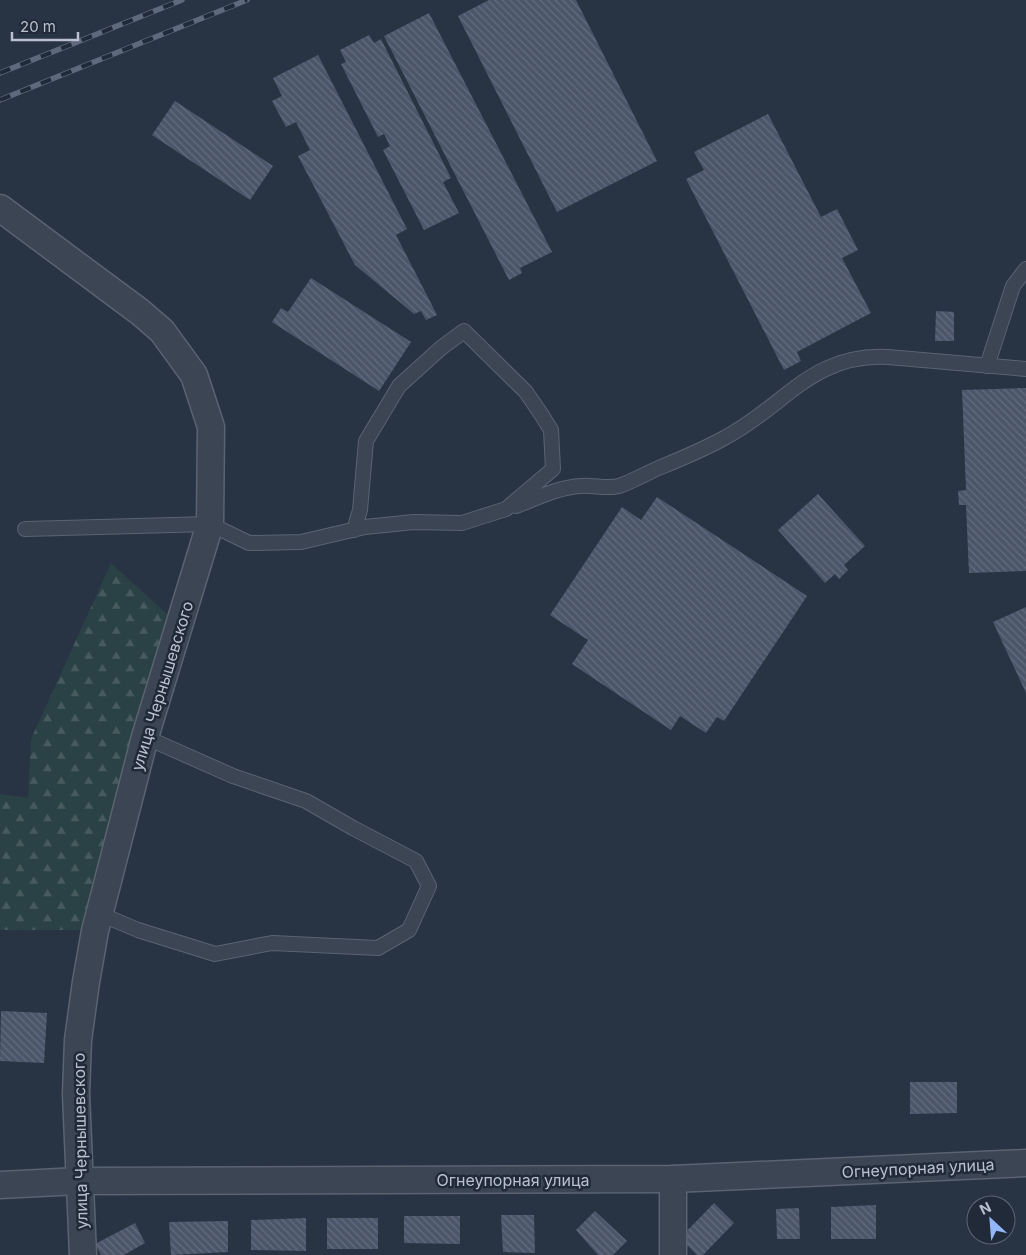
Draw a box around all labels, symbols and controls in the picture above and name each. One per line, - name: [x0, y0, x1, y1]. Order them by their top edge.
- scale bar: [12, 10, 79, 42]
- text: 20 m: [20, 17, 56, 36]
- street label: улица Чернышевского: [127, 599, 197, 773]
- street label: улица Чернышевского: [68, 1053, 92, 1229]
- street label: Огнеупорная улица: [841, 1154, 995, 1182]
- street label: Огнеупорная улица: [436, 1170, 590, 1190]
- north arrow: [966, 1195, 1016, 1245]
- text: N: [977, 1198, 994, 1218]

